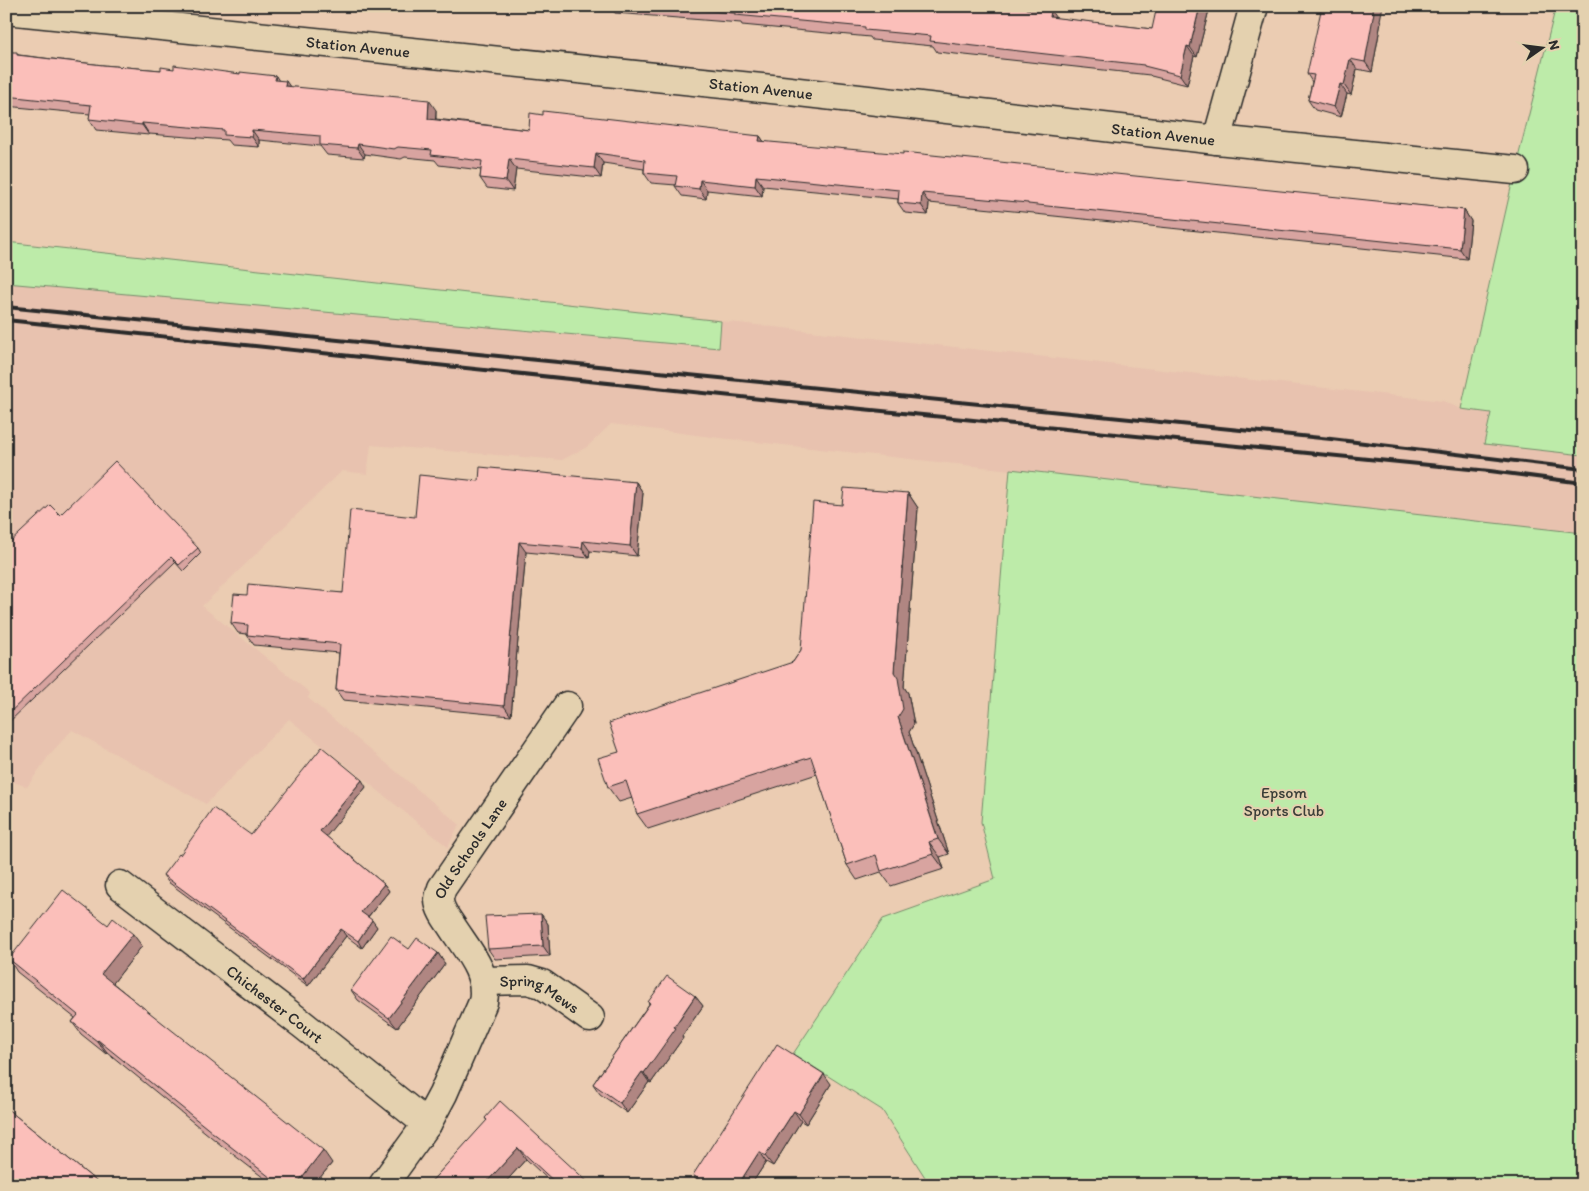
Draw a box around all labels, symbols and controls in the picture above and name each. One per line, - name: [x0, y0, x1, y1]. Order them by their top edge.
- north arrow: [1516, 22, 1566, 72]
- street label: Station Avenue: [305, 32, 411, 61]
- text: N: [1545, 38, 1564, 52]
- street label: Station Avenue: [708, 73, 814, 103]
- street label: Station Avenue: [1110, 118, 1217, 149]
- park label: Epsom Sports Club: [1244, 783, 1324, 820]
- street label: Old Schools Lane: [430, 794, 511, 901]
- street label: Chichester Court: [223, 960, 327, 1047]
- street label: Spring Mews: [499, 971, 583, 1017]

